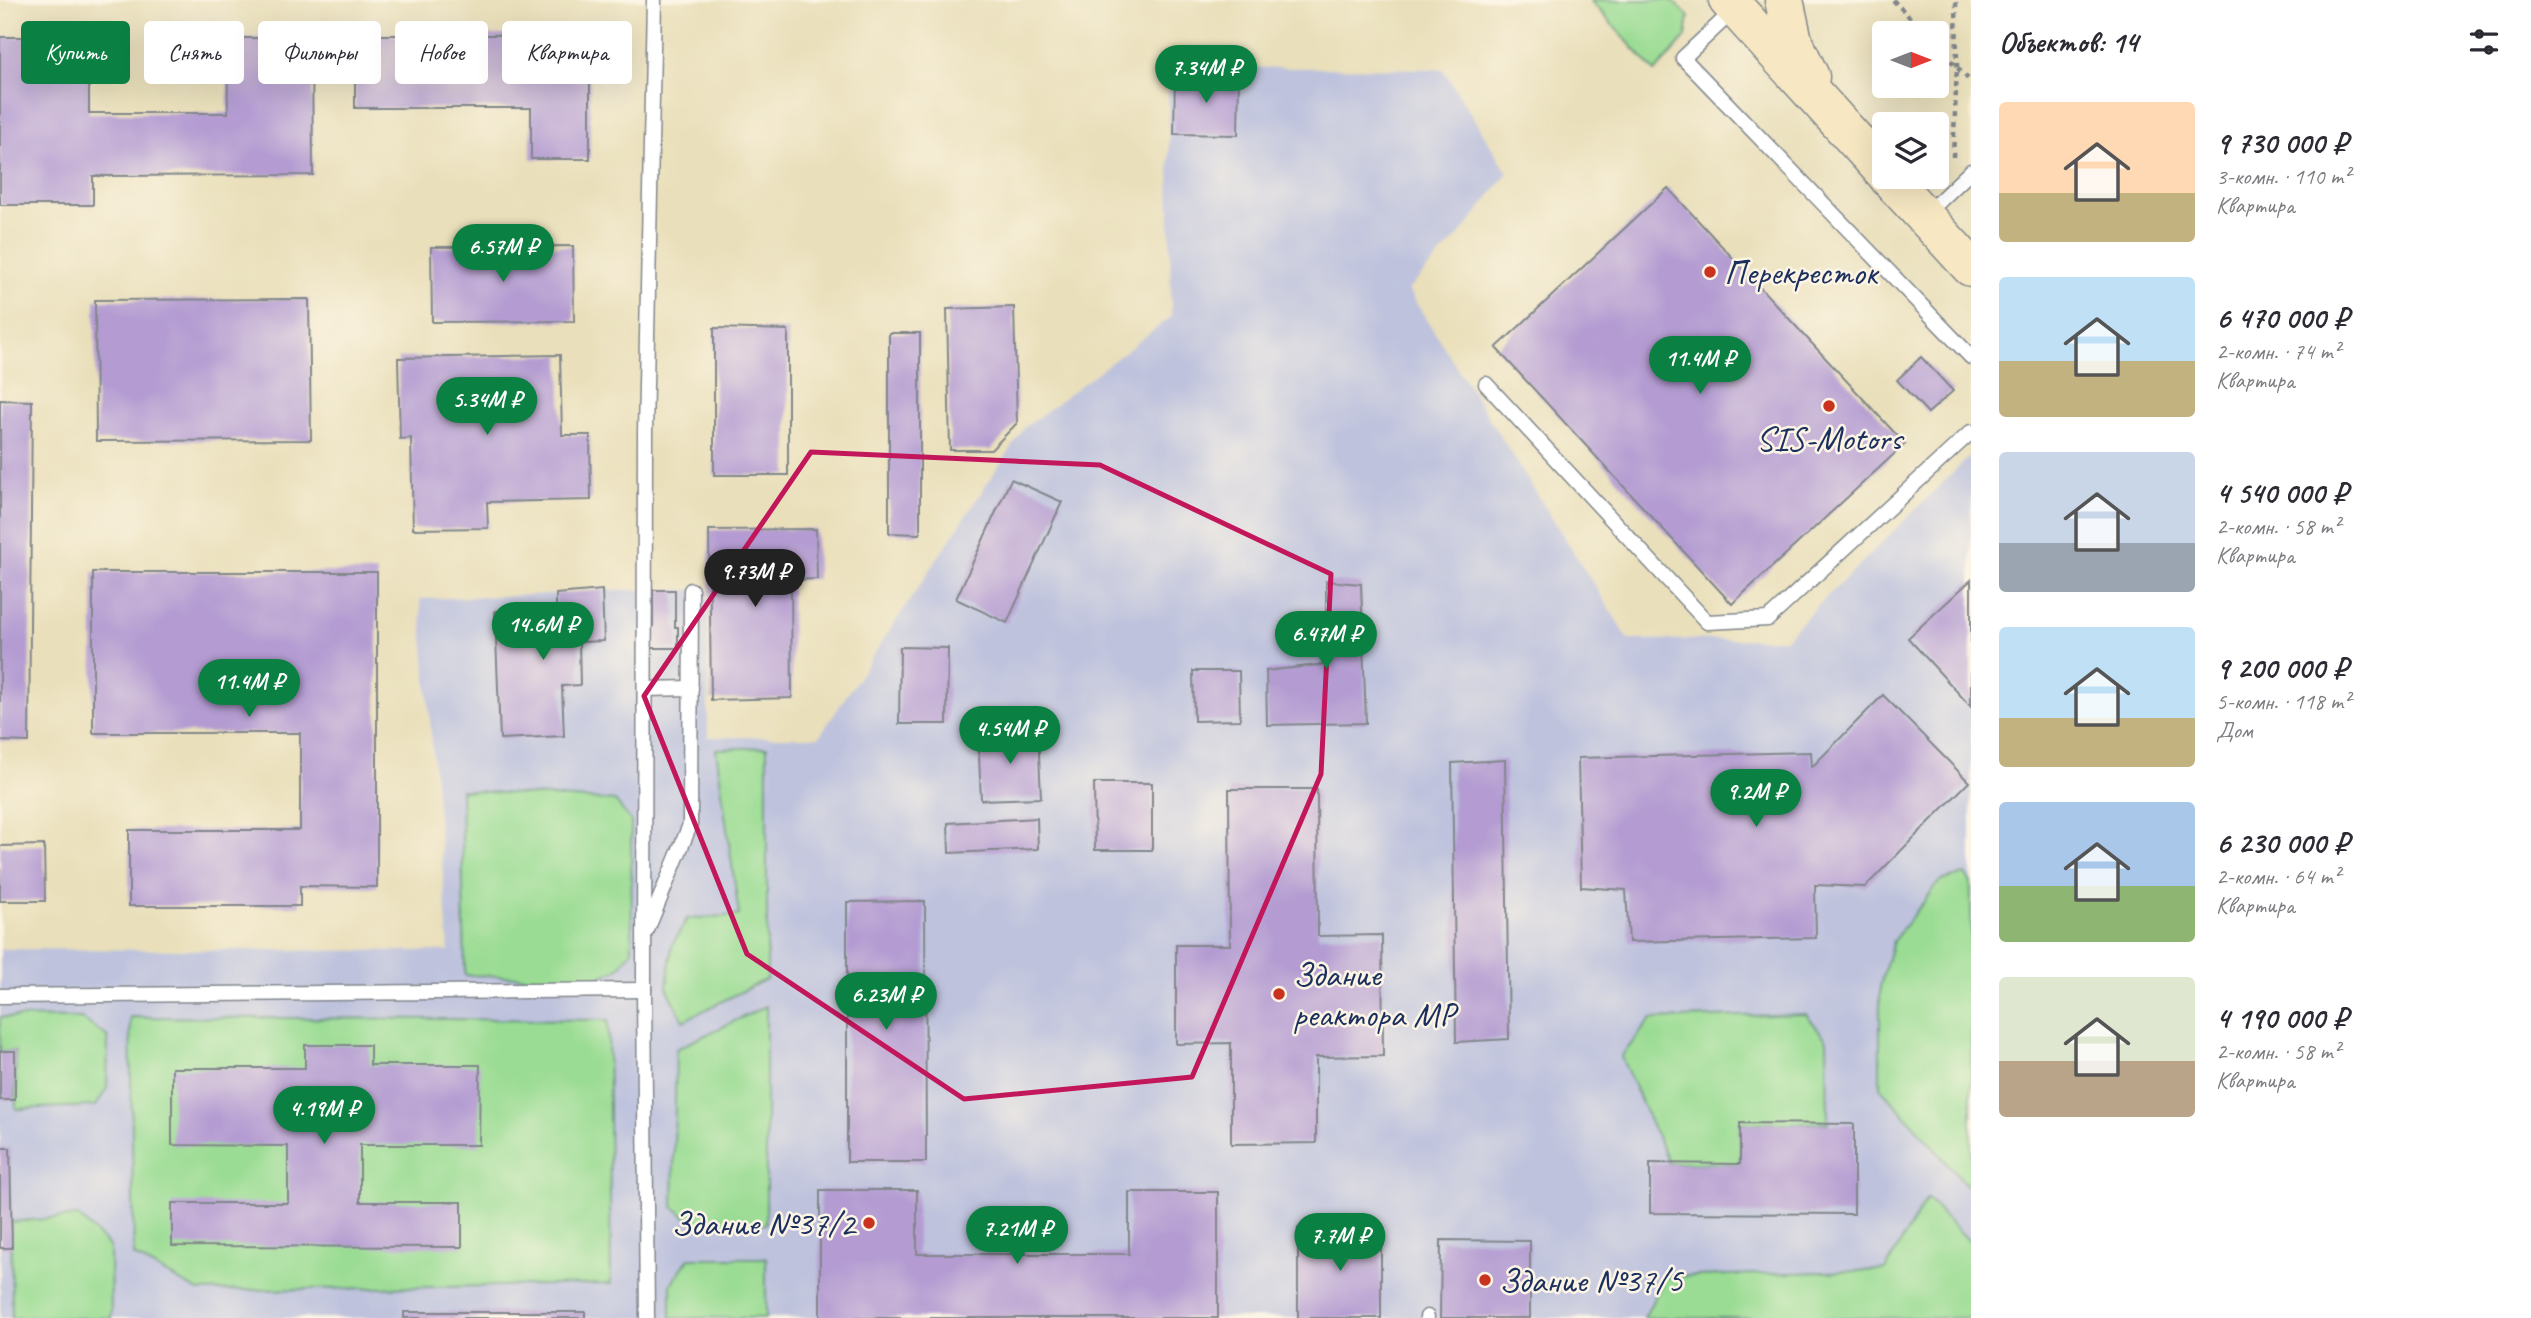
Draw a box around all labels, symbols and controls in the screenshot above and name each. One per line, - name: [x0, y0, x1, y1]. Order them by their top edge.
- chip: Купить: [21, 21, 130, 84]
- chip: Снять: [144, 21, 244, 84]
- chip: Фильтры: [258, 21, 381, 84]
- chip: Новое: [395, 21, 488, 84]
- chip: Квартира: [502, 21, 632, 84]
- north arrow: [1872, 21, 1950, 98]
- map controls: [1872, 21, 1949, 189]
- text: Объектов: 14: [1999, 23, 2138, 61]
- icon: filters: [2465, 23, 2503, 61]
- pin: 7.34M ₽: [1141, 46, 1271, 105]
- text: 7.34M ₽: [1171, 53, 1241, 82]
- button: layers: [1872, 112, 1949, 189]
- text: 9 730 000 ₽: [2216, 124, 2347, 162]
- icon: home: [2055, 130, 2139, 214]
- text: 3-комн. · 110 m²: [2216, 162, 2350, 191]
- text: Квартира: [2216, 191, 2294, 220]
- pin: 6.57M ₽: [438, 224, 568, 284]
- text: 6.57M ₽: [468, 232, 538, 261]
- place label: Перекресток: [1724, 250, 1880, 295]
- marker: Перекресток: [1702, 264, 1718, 280]
- text: 6 470 000 ₽: [2216, 299, 2348, 337]
- icon: home: [2055, 305, 2139, 389]
- pin: 11.4M ₽: [1635, 336, 1765, 396]
- text: 2-комн. · 74 m²: [2216, 337, 2340, 366]
- text: 11.4M ₽: [1665, 344, 1735, 373]
- text: Квартира: [2216, 366, 2294, 395]
- pin: 5.34M ₽: [422, 378, 552, 437]
- text: 5.34M ₽: [452, 385, 522, 414]
- marker: SIS-Motors: [1821, 398, 1837, 414]
- place label: SIS-Motors: [1756, 416, 1905, 461]
- text: 4 540 000 ₽: [2216, 474, 2347, 512]
- icon: home: [2055, 480, 2139, 564]
- text: 2-комн. · 58 m²: [2216, 512, 2340, 541]
- text: Квартира: [2216, 541, 2294, 570]
- pin: 9.73M ₽: [690, 550, 820, 609]
- text: 9.73M ₽: [720, 557, 790, 586]
- pin: 14.6M ₽: [478, 602, 608, 662]
- text: 14.6M ₽: [508, 610, 578, 639]
- pin: 6.47M ₽: [1261, 612, 1391, 671]
- text: 6.47M ₽: [1291, 619, 1361, 648]
- text: 9 200 000 ₽: [2216, 649, 2347, 687]
- icon: home: [2055, 655, 2139, 739]
- pin: 11.4M ₽: [184, 660, 314, 719]
- text: 11.4M ₽: [214, 667, 284, 696]
- text: 5-комн. · 118 m²: [2216, 687, 2350, 716]
- pin: 4.54M ₽: [945, 706, 1075, 766]
- text: 4.54M ₽: [975, 714, 1045, 743]
- text: Дом: [2216, 716, 2253, 745]
- pin: 9.2M ₽: [1699, 770, 1813, 829]
- text: 9.2M ₽: [1726, 777, 1786, 806]
- text: 6 230 000 ₽: [2216, 824, 2348, 862]
- icon: home: [2055, 830, 2139, 914]
- text: 2-комн. · 64 m²: [2216, 862, 2340, 891]
- text: Квартира: [2216, 891, 2294, 920]
- place label: Здание реактора МР: [1293, 952, 1460, 1037]
- pin: 6.23M ₽: [821, 972, 951, 1032]
- text: 6.23M ₽: [851, 980, 921, 1009]
- marker: Здание реактора МР: [1271, 986, 1287, 1002]
- text: 4 190 000 ₽: [2216, 999, 2347, 1037]
- icon: home: [2055, 1005, 2139, 1089]
- text: 2-комн. · 58 m²: [2216, 1037, 2340, 1066]
- text: Квартира: [2216, 1066, 2294, 1095]
- pin: 4.19M ₽: [259, 1086, 389, 1146]
- text: 4.19M ₽: [289, 1094, 359, 1123]
- place label: Здание №37/2: [671, 1201, 858, 1246]
- pin: 7.21M ₽: [952, 1206, 1082, 1266]
- text: 7.21M ₽: [982, 1214, 1052, 1243]
- pin: 7.7M ₽: [1283, 1214, 1397, 1273]
- marker: Здание №37/2: [861, 1215, 877, 1231]
- text: 7.7M ₽: [1310, 1221, 1370, 1250]
- place label: Здание №37/5: [1499, 1258, 1685, 1303]
- marker: Здание №37/5: [1477, 1272, 1493, 1288]

